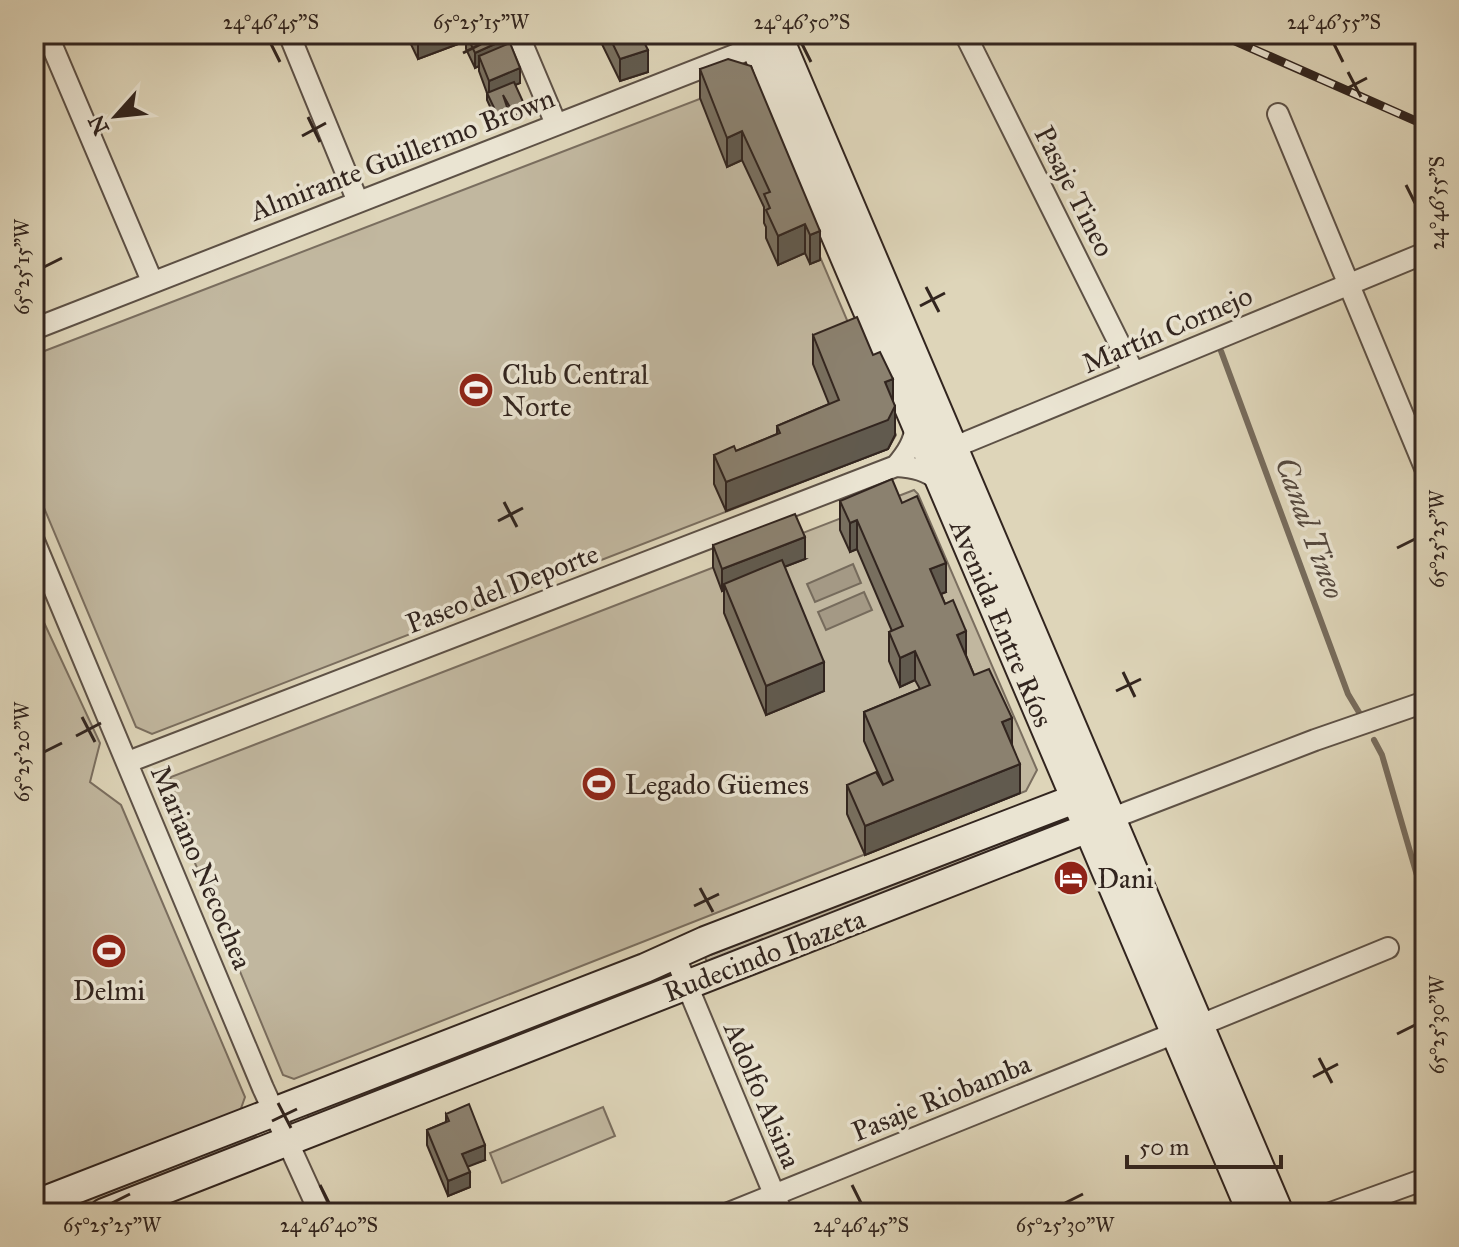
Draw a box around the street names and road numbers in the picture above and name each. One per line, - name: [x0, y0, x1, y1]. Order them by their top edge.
- street label: Almirante Guillermo Brown: [244, 80, 559, 229]
- street label: Pasaje Tineo: [1027, 120, 1122, 262]
- street label: Martín Cornejo: [1077, 278, 1258, 381]
- street label: Avenida Entre Ríos: [942, 513, 1061, 732]
- street label: Paseo del Deporte: [401, 536, 603, 641]
- street label: Mariano Necochea: [143, 760, 260, 975]
- street label: Rudecindo Ibazeta: [659, 901, 870, 1010]
- street label: Adolfo Alsina: [716, 1016, 809, 1174]
- street label: Pasaje Riobamba: [847, 1046, 1036, 1149]

